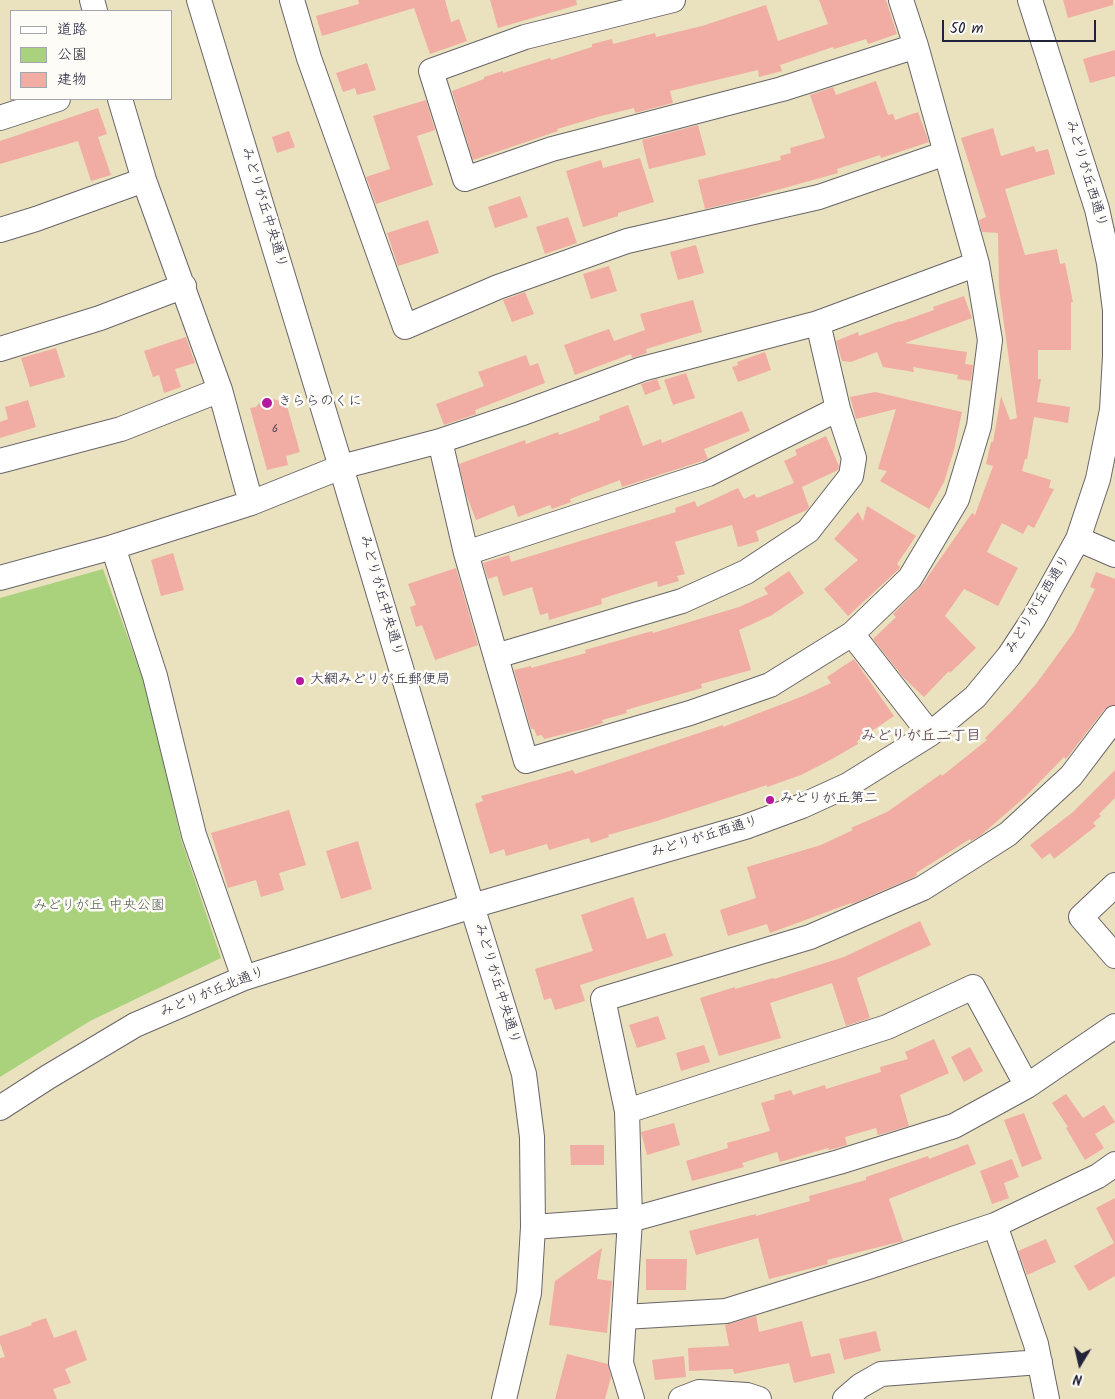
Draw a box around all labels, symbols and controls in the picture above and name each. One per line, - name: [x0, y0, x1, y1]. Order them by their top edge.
- legend: [10, 10, 172, 100]
- scale bar: [945, 10, 1099, 42]
- text: 50 m: [950, 17, 984, 41]
- text: 道路: [57, 18, 87, 42]
- text: 公園: [57, 43, 87, 67]
- text: 建物: [57, 68, 87, 92]
- street label: みどりが丘西通り: [1061, 118, 1109, 230]
- street label: みどりが丘中央通り: [237, 145, 289, 271]
- place label: きららのくに: [278, 395, 362, 411]
- marker: きららのくに: [260, 396, 274, 410]
- house number: 6: [272, 423, 278, 437]
- street label: みどりが丘中央通り: [355, 533, 405, 659]
- street label: みどりが丘西通り: [1003, 553, 1075, 657]
- place label: 大網みどりが丘郵便局: [310, 673, 450, 689]
- marker: 大網みどりが丘郵便局: [294, 675, 306, 687]
- district label: みどりが丘二丁目: [861, 728, 981, 746]
- place label: みどりが丘第二: [780, 792, 878, 808]
- marker: みどりが丘第二: [764, 794, 776, 806]
- street label: みどりが丘西通り: [649, 814, 761, 862]
- park label: みどりが丘 中央公園: [33, 899, 165, 915]
- street label: みどりが丘中央通り: [470, 921, 522, 1047]
- street label: みどりが丘北通り: [158, 964, 268, 1022]
- north arrow: [1055, 1339, 1105, 1389]
- text: N: [1072, 1367, 1084, 1390]

